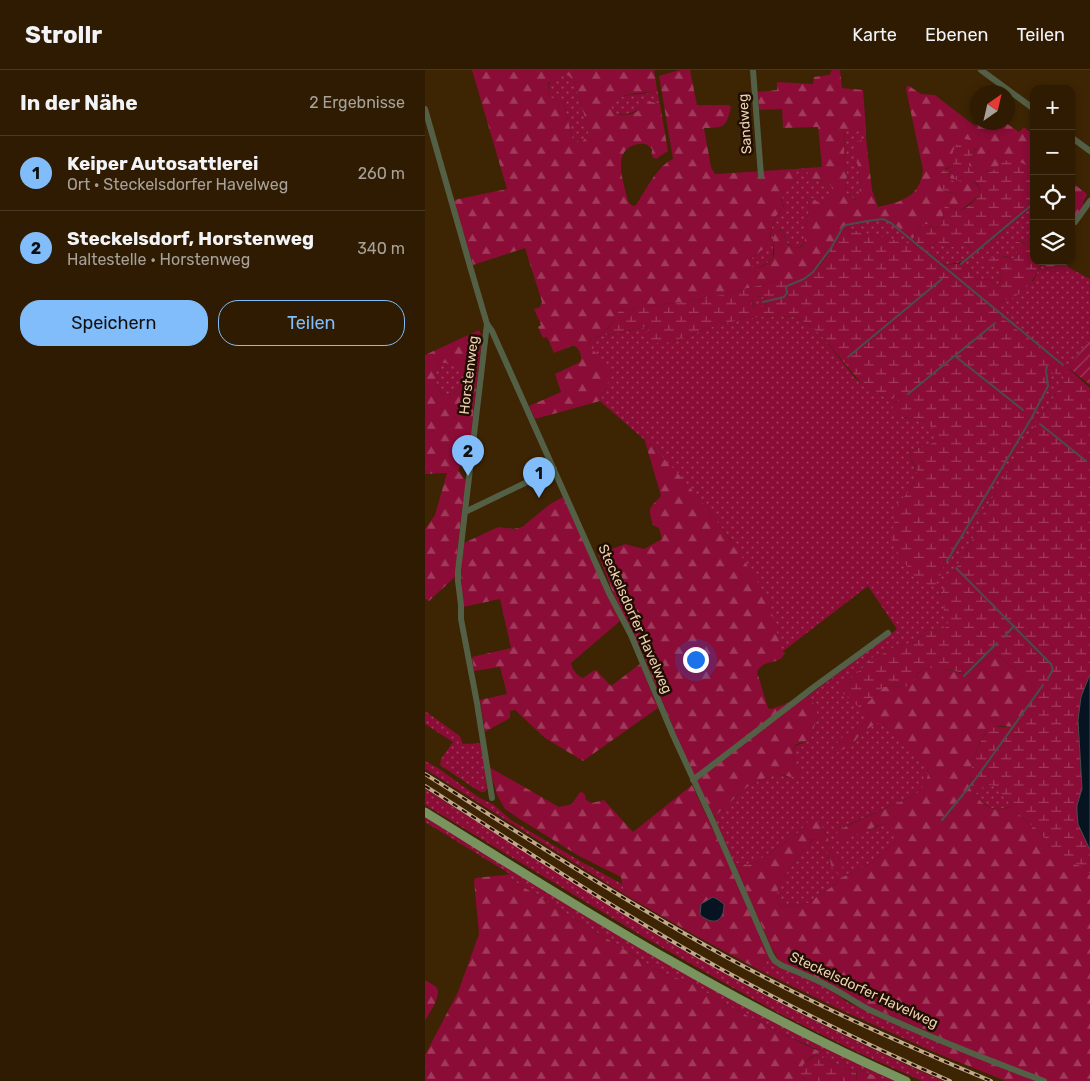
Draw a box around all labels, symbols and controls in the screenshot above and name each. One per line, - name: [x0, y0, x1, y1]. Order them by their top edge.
- text: Strollr: [25, 21, 102, 49]
- text: Karte: [852, 24, 897, 46]
- text: Ebenen: [925, 24, 989, 46]
- text: Teilen: [1017, 24, 1065, 46]
- north arrow: [970, 85, 1015, 130]
- map controls: [1030, 85, 1075, 265]
- button: +: [1030, 85, 1075, 130]
- text: In der Nähe: [20, 90, 138, 115]
- text: 2 Ergebnisse: [309, 93, 405, 112]
- street label: Sandweg: [734, 93, 756, 155]
- button: −: [1030, 130, 1075, 175]
- text: Keiper Autosattlerei: [67, 152, 258, 175]
- text: 1: [32, 164, 40, 183]
- text: 260 m: [358, 164, 405, 183]
- text: Ort · Steckelsdorfer Havelweg: [67, 175, 288, 194]
- button: locate: [1030, 175, 1075, 220]
- button: layers: [1030, 220, 1075, 265]
- text: Steckelsdorf, Horstenweg: [67, 227, 314, 250]
- text: 2: [31, 239, 41, 258]
- text: 340 m: [357, 239, 405, 258]
- text: Haltestelle · Horstenweg: [67, 250, 250, 269]
- button: Speichern: [20, 300, 208, 346]
- button: Teilen: [218, 300, 405, 346]
- street label: Horstenweg: [456, 335, 482, 415]
- pin: 2: [452, 435, 484, 476]
- pin: 1: [523, 457, 555, 498]
- street label: Steckelsdorfer Havelweg: [594, 542, 676, 696]
- your location: [683, 647, 709, 673]
- street label: Steckelsdorfer Havelweg: [787, 948, 941, 1032]

